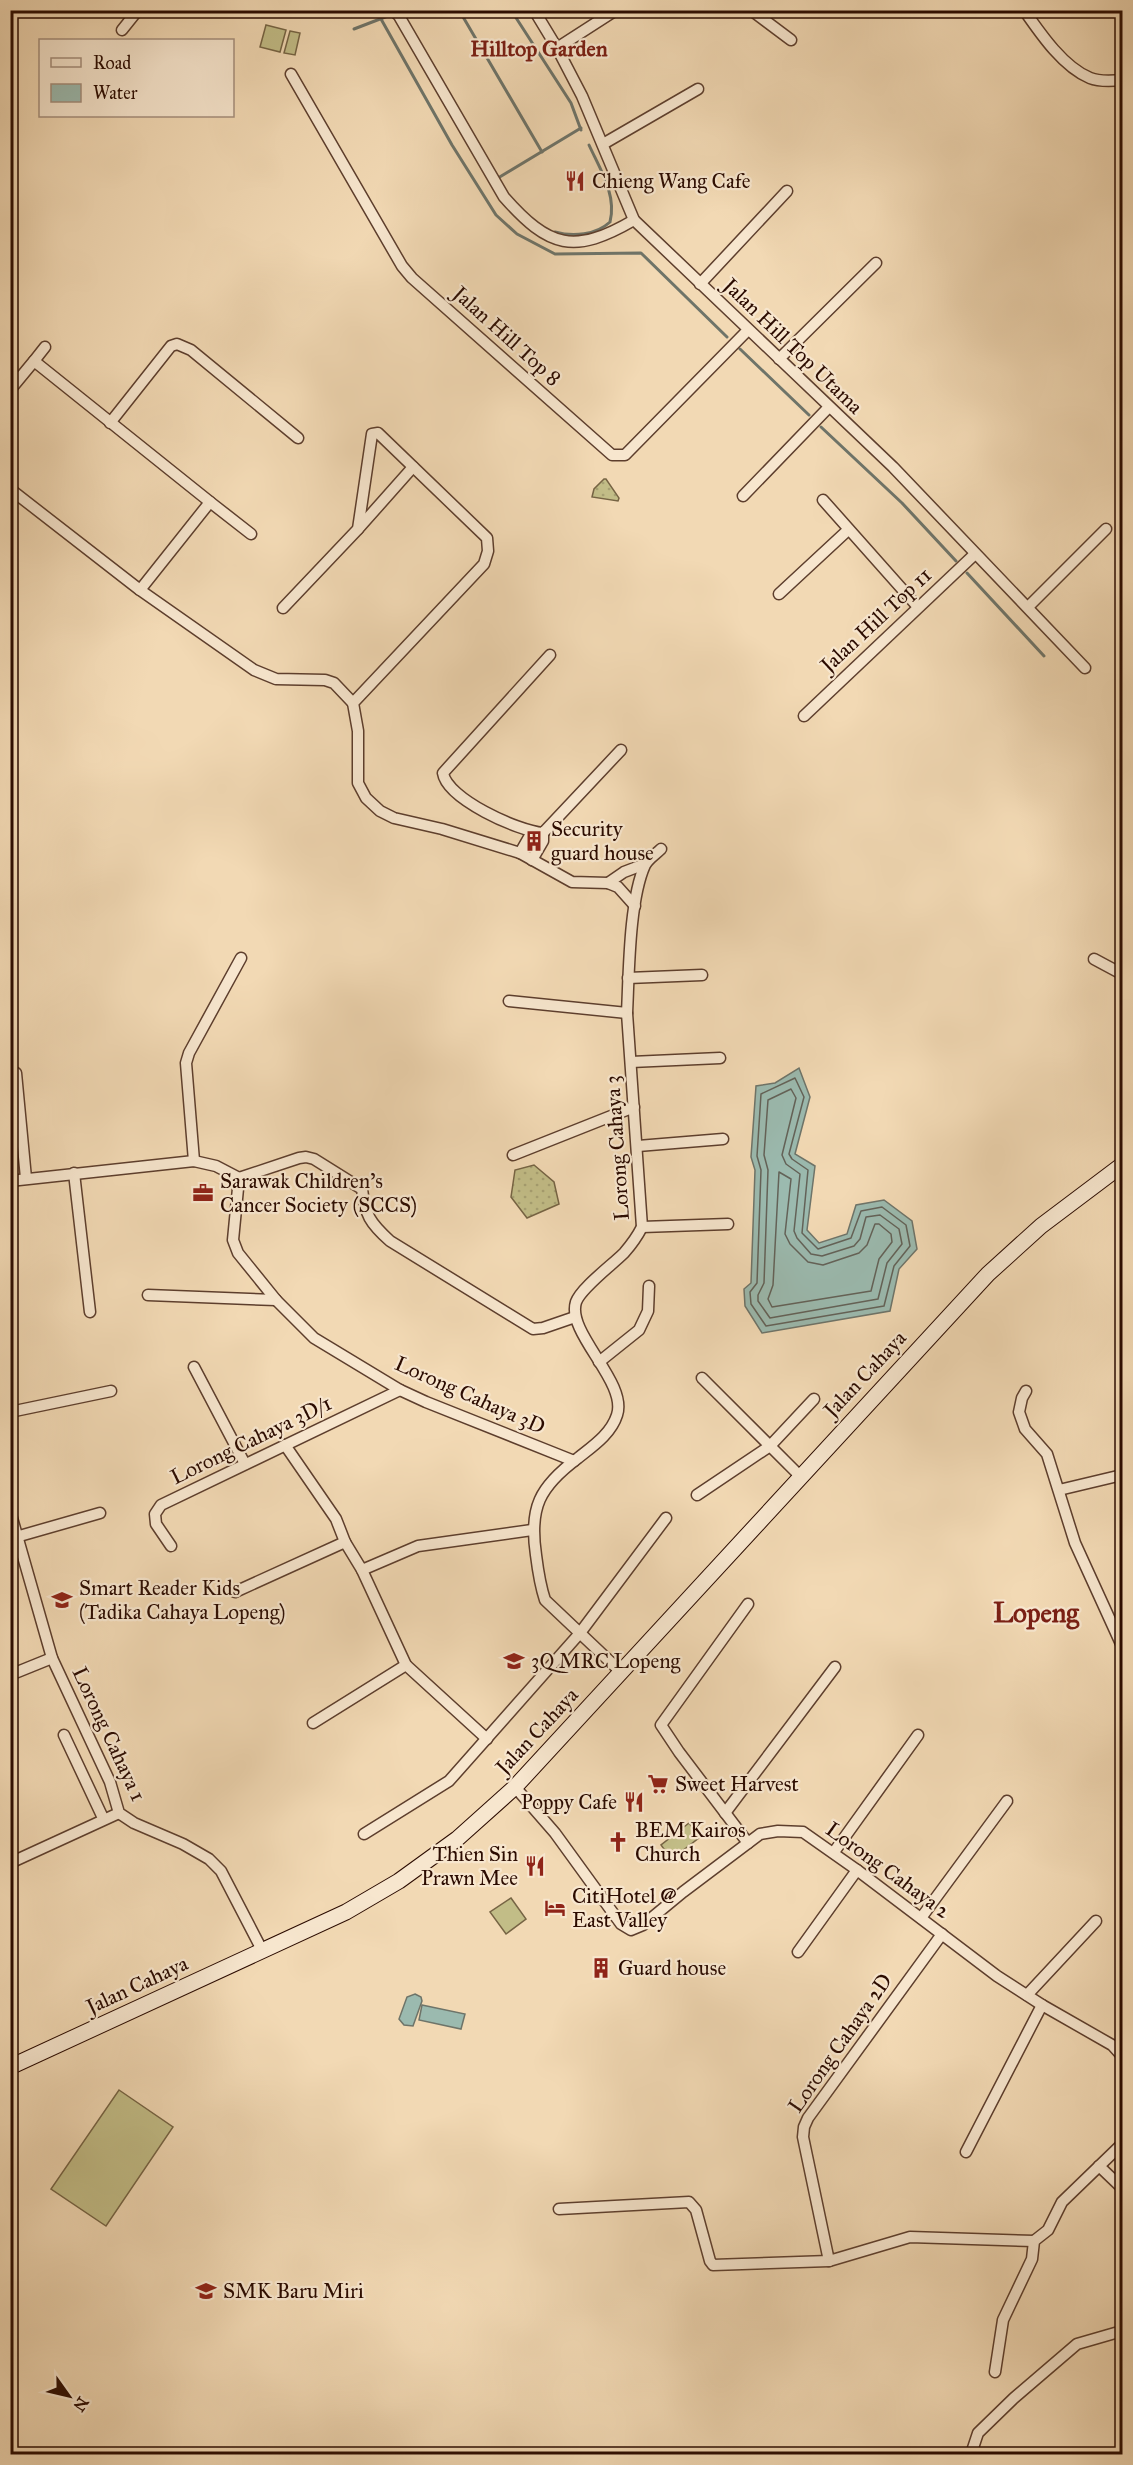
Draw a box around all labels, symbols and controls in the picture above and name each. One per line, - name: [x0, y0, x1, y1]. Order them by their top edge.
- district label: Hilltop Garden: [470, 35, 608, 62]
- legend: [39, 39, 234, 117]
- text: Road: [93, 52, 131, 74]
- text: Water: [93, 82, 138, 104]
- place label: Chieng Wang Cafe: [592, 168, 751, 194]
- restaurant icon: Chieng Wang Cafe: [563, 169, 587, 193]
- street label: Jalan Hill Top Utama: [716, 271, 868, 420]
- street label: Jalan Hill Top 8: [446, 279, 566, 391]
- street label: Jalan Hill Top 11: [814, 562, 937, 679]
- place label: Security guard house: [551, 816, 654, 866]
- building icon: Security guard house: [522, 829, 546, 853]
- street label: Lorong Cahaya 3: [599, 1075, 635, 1221]
- place label: Sarawak Children's Cancer Society (SCCS): [220, 1168, 417, 1218]
- office icon: Sarawak Children's Cancer Society (SCCS): [191, 1181, 215, 1205]
- street label: Jalan Cahaya: [817, 1325, 912, 1424]
- street label: Lorong Cahaya 3D: [391, 1350, 549, 1440]
- street label: Lorong Cahaya 3D/1: [166, 1390, 336, 1490]
- place label: Smart Reader Kids (Tadika Cahaya Lopeng): [79, 1575, 285, 1625]
- school or university icon: Smart Reader Kids (Tadika Cahaya Lopeng): [50, 1588, 74, 1612]
- district label: Lopeng: [993, 1596, 1080, 1630]
- place label: 3Q MRC Lopeng: [531, 1648, 680, 1674]
- school or university icon: 3Q MRC Lopeng: [502, 1649, 526, 1673]
- street label: Lorong Cahaya 1: [67, 1663, 151, 1805]
- street label: Jalan Cahaya: [489, 1682, 584, 1781]
- place label: Sweet Harvest: [675, 1771, 799, 1797]
- supermarket icon: Sweet Harvest: [646, 1772, 670, 1796]
- place label: Poppy Cafe: [521, 1789, 617, 1815]
- restaurant icon: Poppy Cafe: [622, 1790, 646, 1814]
- street label: Lorong Cahaya 2: [821, 1816, 956, 1924]
- place label: BEM Kairos Church: [635, 1817, 746, 1867]
- church icon: BEM Kairos Church: [606, 1830, 630, 1854]
- place label: Thien Sin Prawn Mee: [421, 1841, 518, 1891]
- restaurant icon: Thien Sin Prawn Mee: [523, 1854, 547, 1878]
- place label: CitiHotel @ East Valley: [572, 1883, 676, 1933]
- hotel icon: CitiHotel @ East Valley: [543, 1896, 567, 1920]
- street label: Jalan Cahaya: [80, 1950, 192, 2021]
- place label: Guard house: [618, 1955, 726, 1981]
- building icon: Guard house: [589, 1956, 613, 1980]
- street label: Lorong Cahaya 2D: [782, 1968, 898, 2118]
- place label: SMK Baru Miri: [223, 2278, 364, 2304]
- school or university icon: SMK Baru Miri: [194, 2279, 218, 2303]
- north arrow: [39, 2366, 99, 2426]
- text: N: [69, 2393, 93, 2415]

